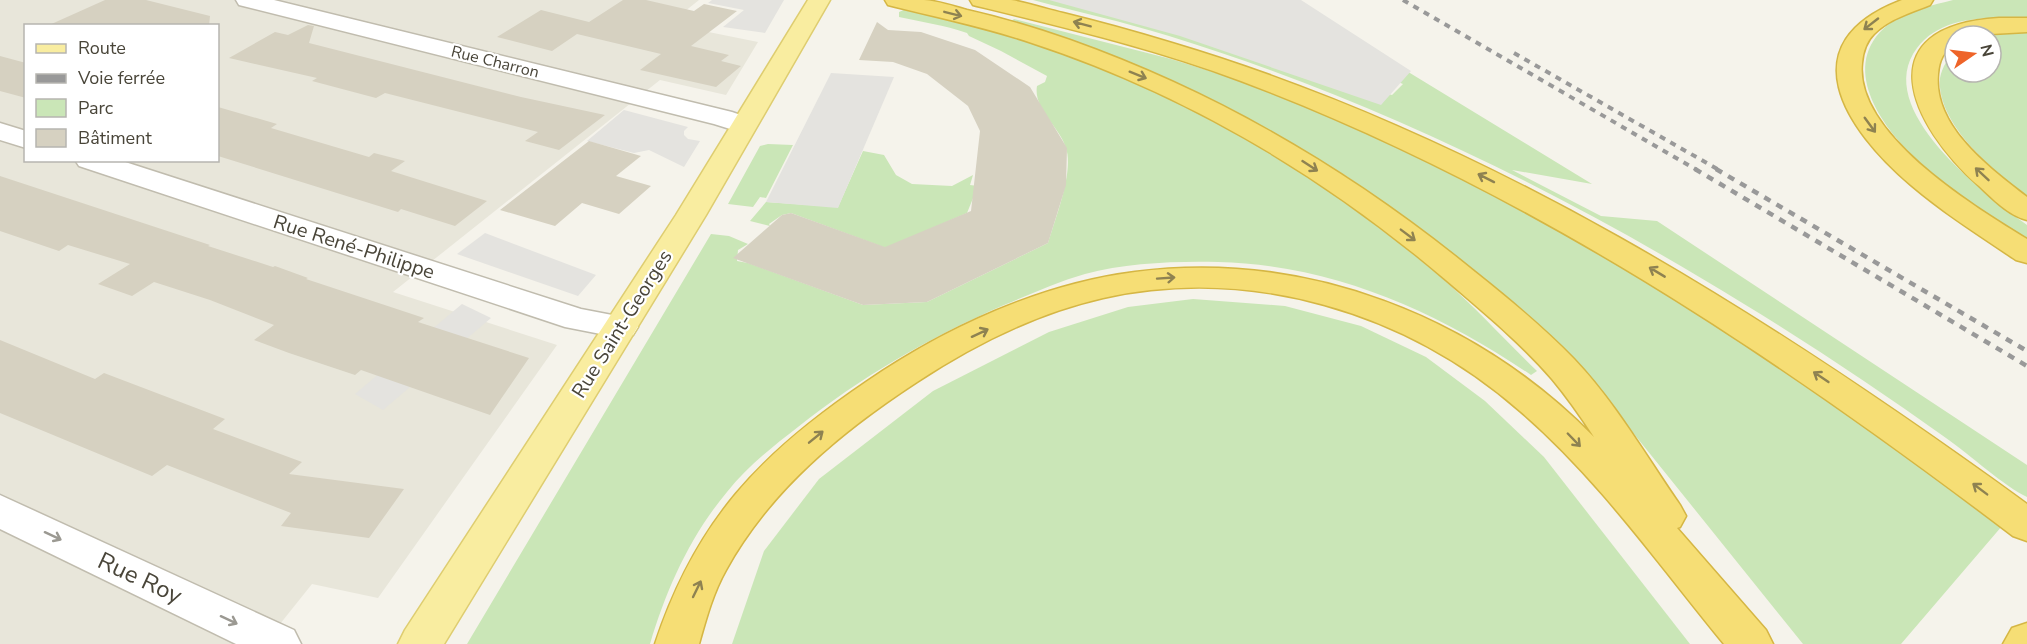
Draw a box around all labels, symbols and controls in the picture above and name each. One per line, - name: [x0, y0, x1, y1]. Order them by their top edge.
- one-way arrow: [943, 8, 962, 20]
- one-way arrow: [1864, 17, 1880, 30]
- one-way arrow: [1073, 18, 1092, 30]
- legend: [24, 24, 219, 162]
- north arrow: [1943, 24, 2003, 84]
- text: Route: [78, 36, 126, 60]
- street label: Rue Charron: [449, 40, 541, 84]
- text: N: [1974, 42, 1999, 59]
- text: Voie ferrée: [77, 66, 165, 90]
- one-way arrow: [1128, 70, 1147, 81]
- text: Parc: [78, 96, 113, 120]
- one-way arrow: [1864, 116, 1877, 132]
- text: Bâtiment: [78, 126, 152, 150]
- one-way arrow: [1301, 160, 1318, 172]
- one-way arrow: [1975, 167, 1990, 181]
- one-way arrow: [1477, 172, 1495, 184]
- street label: Rue René-Philippe: [270, 208, 438, 286]
- one-way arrow: [1400, 229, 1416, 241]
- street label: Rue Saint-Georges: [566, 245, 678, 403]
- one-way arrow: [1649, 266, 1666, 278]
- one-way arrow: [1156, 272, 1176, 283]
- one-way arrow: [971, 327, 989, 339]
- one-way arrow: [1813, 371, 1830, 383]
- one-way arrow: [808, 431, 824, 444]
- one-way arrow: [1567, 433, 1581, 448]
- one-way arrow: [1973, 483, 1989, 496]
- one-way arrow: [43, 531, 61, 543]
- street label: Rue Roy: [93, 545, 188, 612]
- one-way arrow: [691, 580, 703, 598]
- one-way arrow: [219, 615, 237, 627]

